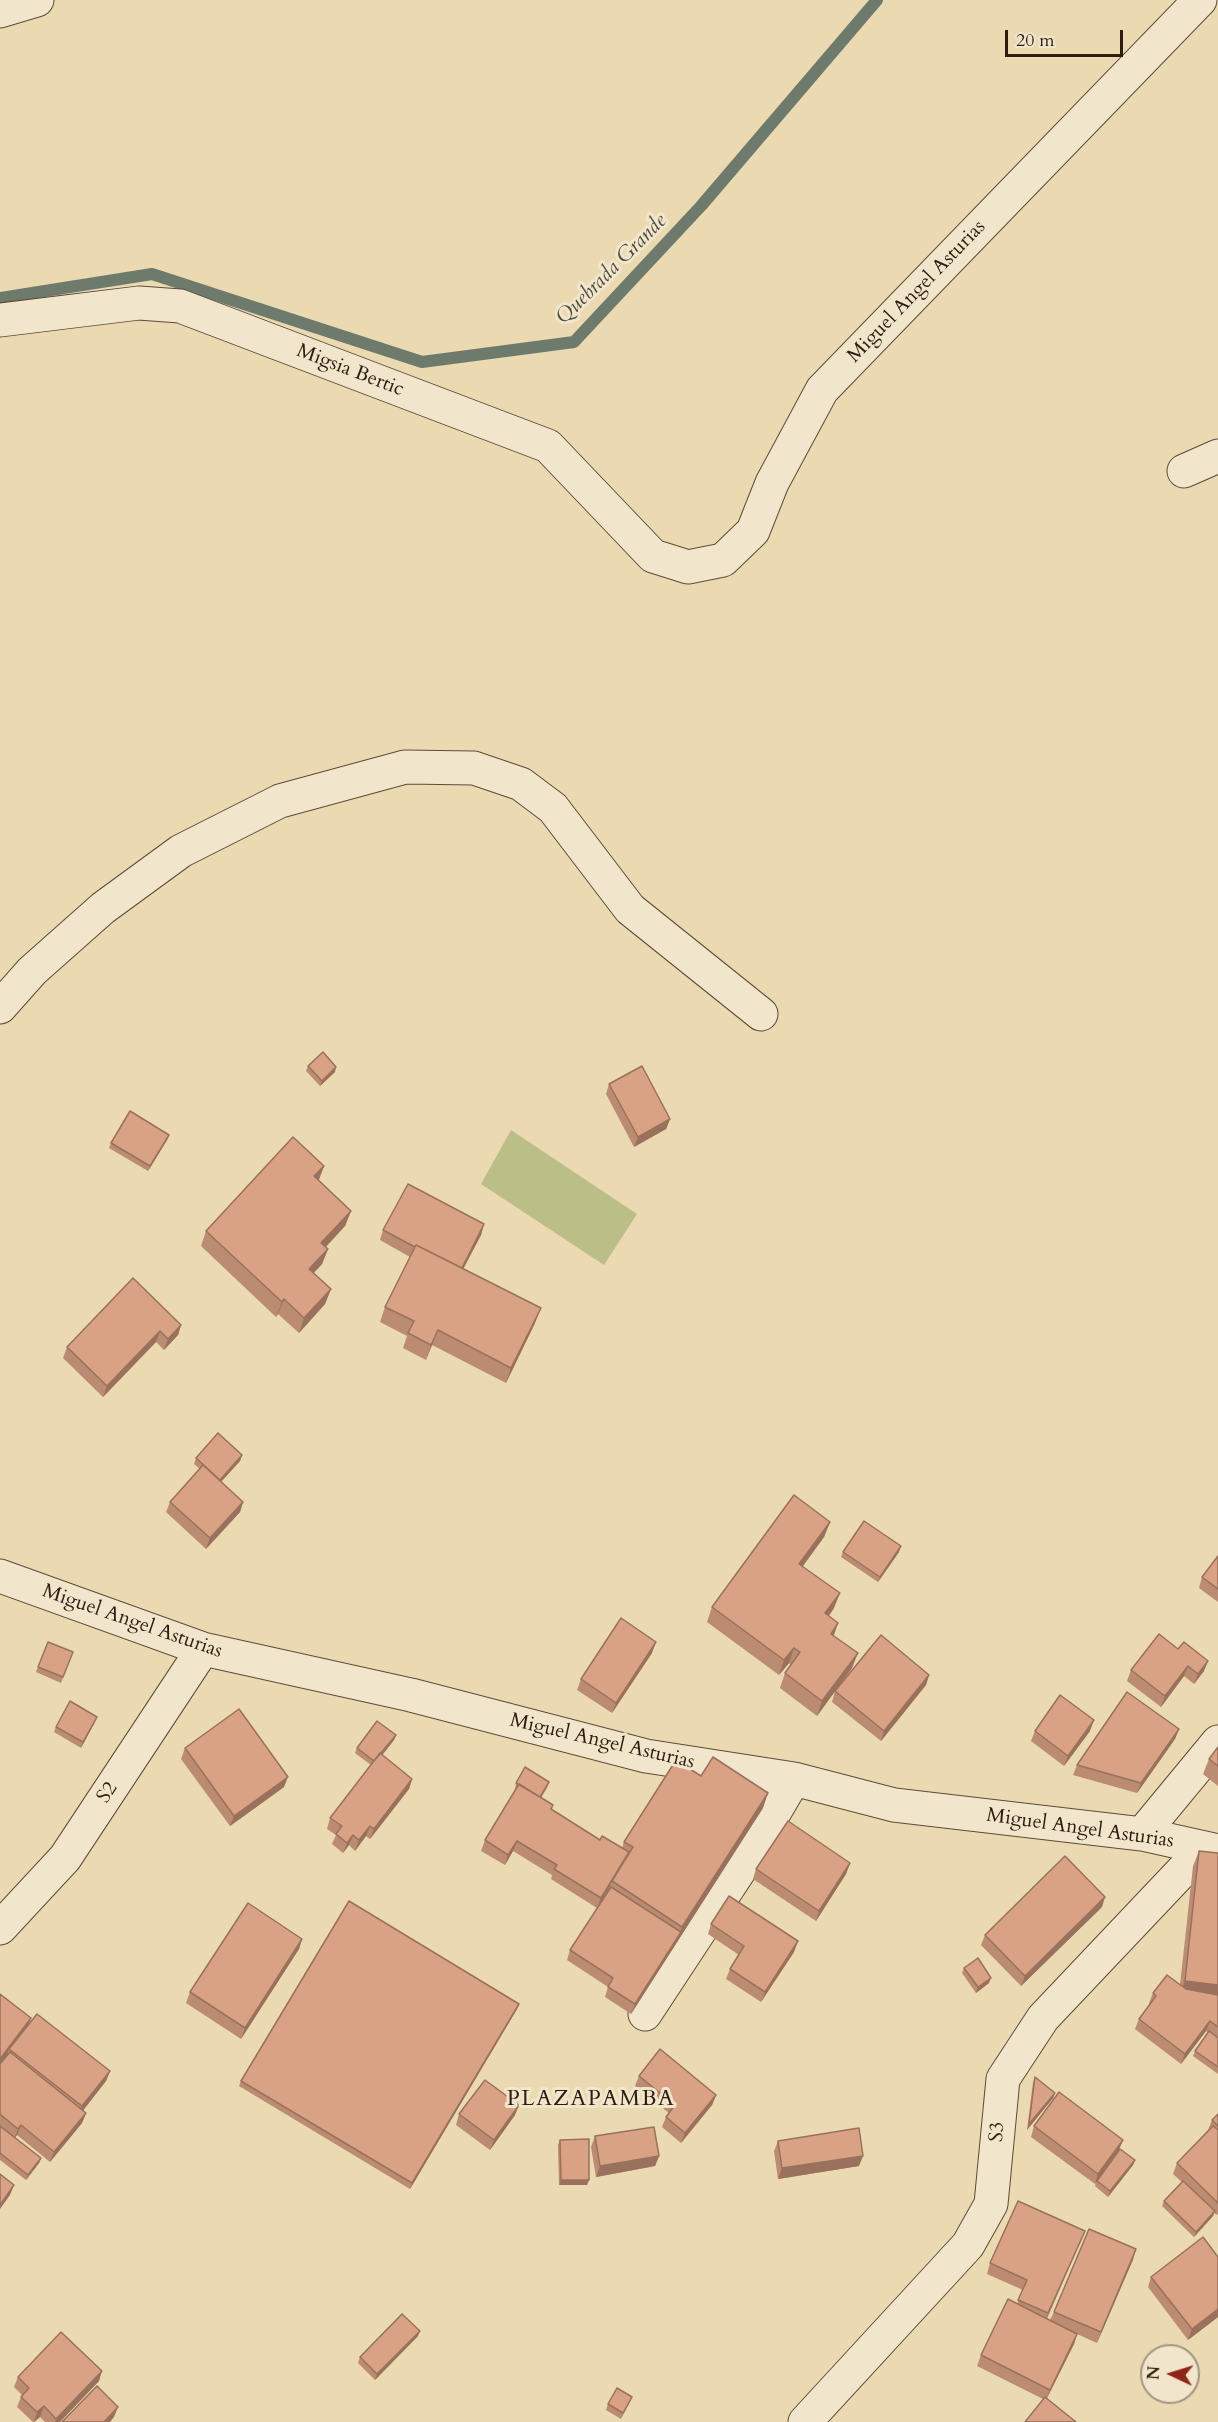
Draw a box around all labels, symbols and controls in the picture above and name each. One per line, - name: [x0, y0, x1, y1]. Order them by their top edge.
- scale bar: [1008, 18, 1126, 56]
- text: 20 m: [1016, 28, 1055, 53]
- water label: Quebrada Grande: [551, 209, 673, 331]
- street label: Miguel Angel Asturias: [843, 216, 991, 368]
- street label: Migsia Bertic: [293, 340, 407, 402]
- street label: Miguel Angel Asturias: [39, 1580, 225, 1664]
- street label: Miguel Angel Asturias: [507, 1709, 697, 1775]
- street label: S2: [92, 1778, 124, 1808]
- street label: Miguel Angel Asturias: [985, 1804, 1175, 1854]
- district label: PLAZAPAMBA: [507, 2087, 675, 2113]
- street label: S3: [985, 2121, 1011, 2143]
- north arrow: [1140, 2344, 1200, 2404]
- text: N: [1143, 2365, 1165, 2381]

